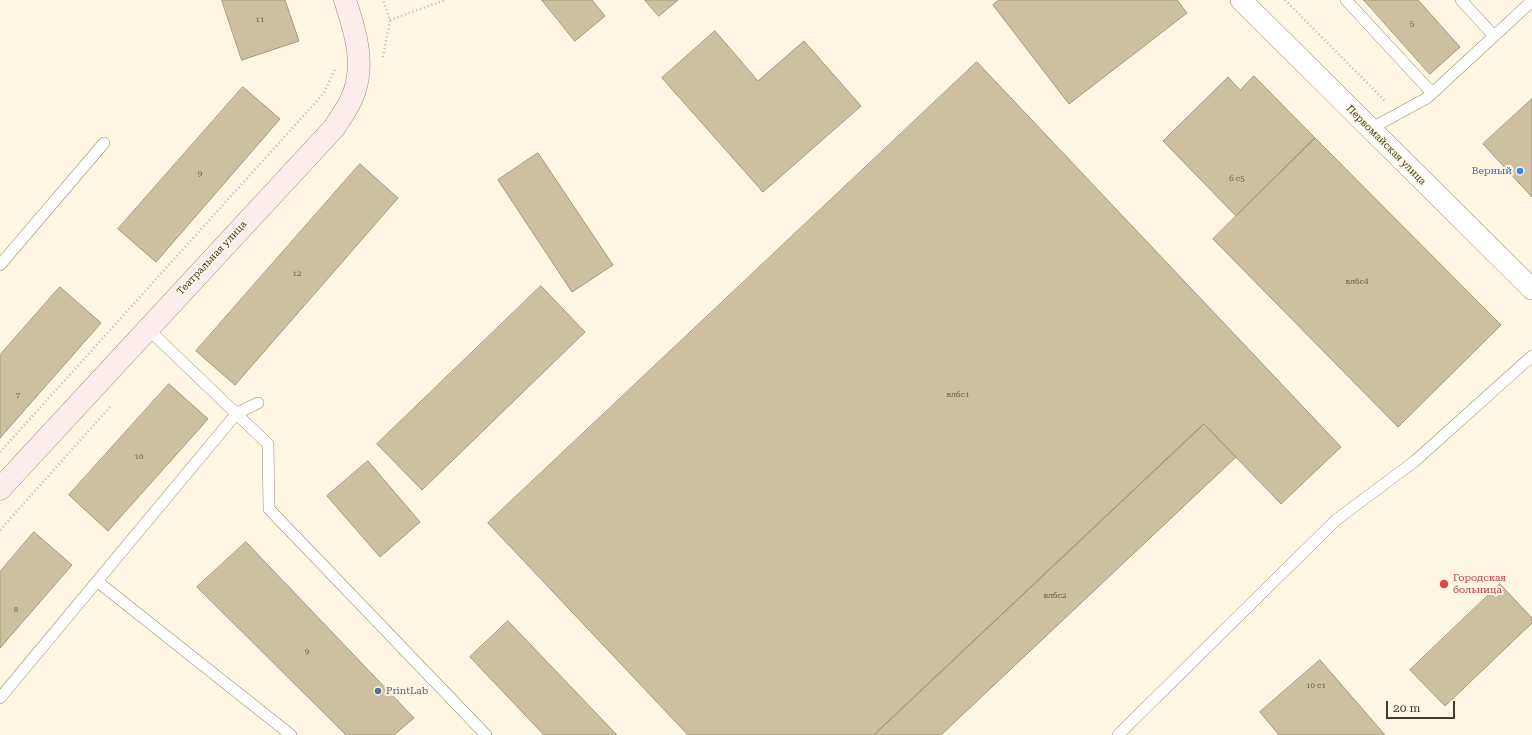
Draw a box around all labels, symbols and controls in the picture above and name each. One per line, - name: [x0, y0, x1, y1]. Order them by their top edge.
- house number: 11: [256, 15, 264, 25]
- house number: 5: [1410, 19, 1414, 29]
- street label: Первомайская улица: [1344, 103, 1428, 187]
- place label: Верный: [1472, 165, 1512, 177]
- marker: Верный: [1515, 166, 1525, 176]
- house number: 9: [198, 169, 202, 179]
- house number: 6 с5: [1229, 174, 1245, 184]
- street label: Театральная улица: [175, 219, 249, 297]
- house number: 12: [293, 269, 301, 279]
- house number: вл6с4: [1345, 277, 1369, 287]
- house number: вл6с1: [946, 390, 970, 400]
- house number: 7: [16, 391, 20, 401]
- house number: 10: [135, 452, 143, 462]
- place label: Городская больница: [1453, 572, 1506, 596]
- marker: Городская больница: [1438, 578, 1450, 590]
- house number: вл6с2: [1043, 591, 1067, 601]
- house number: 8: [14, 605, 18, 615]
- house number: 9: [305, 647, 309, 657]
- house number: 10 с1: [1306, 681, 1326, 691]
- place label: PrintLab: [386, 685, 428, 697]
- marker: PrintLab: [373, 686, 383, 696]
- scale bar: [1388, 693, 1457, 719]
- text: 20 m: [1393, 701, 1420, 715]

